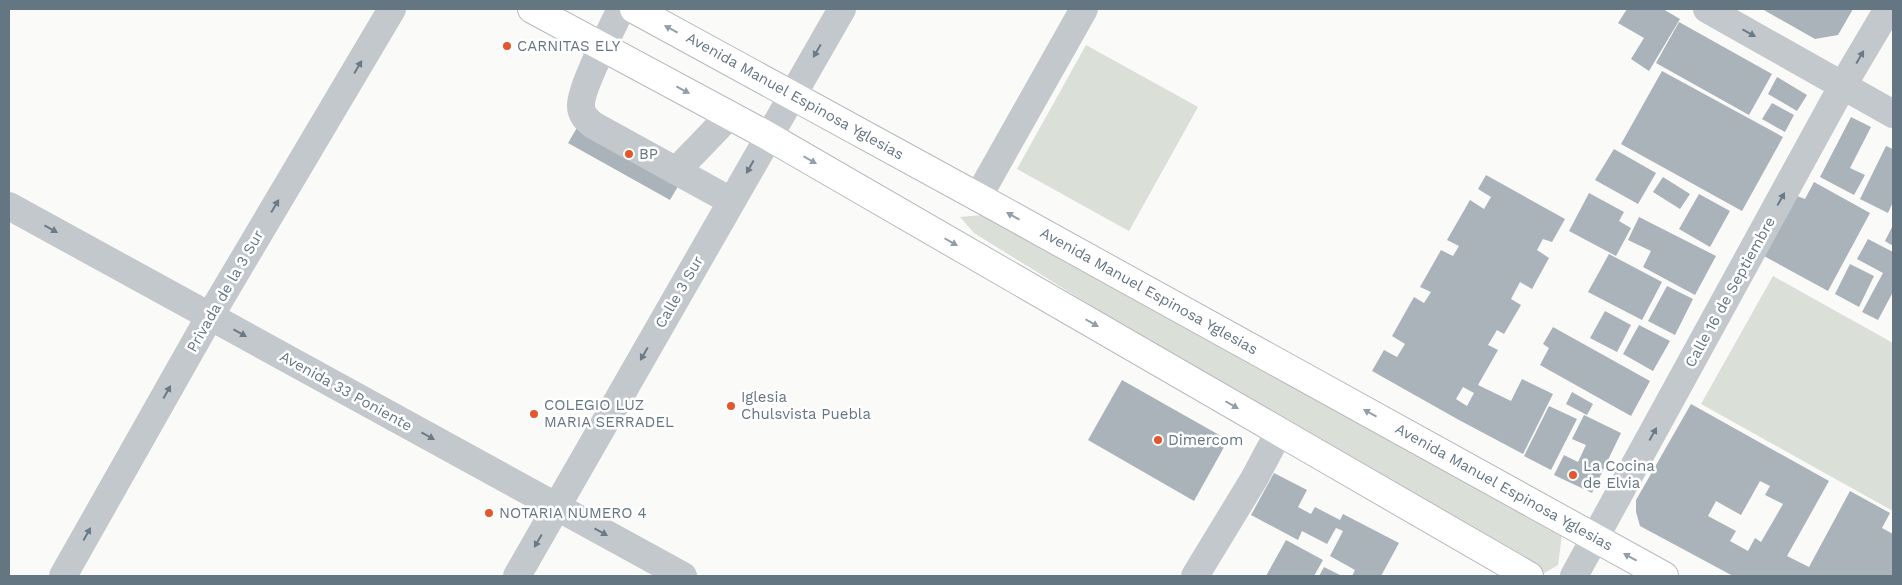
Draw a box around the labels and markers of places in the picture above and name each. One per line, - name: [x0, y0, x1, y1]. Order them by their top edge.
- place label: CARNITAS ELY: [517, 37, 621, 55]
- marker: CARNITAS ELY: [501, 40, 513, 52]
- place label: BP: [639, 145, 658, 163]
- marker: BP: [623, 148, 635, 160]
- place label: Iglesia Chulsvista Puebla: [741, 388, 871, 423]
- place label: COLEGIO LUZ MARIA SERRADEL: [544, 396, 674, 431]
- marker: Iglesia Chulsvista Puebla: [725, 400, 737, 412]
- marker: COLEGIO LUZ MARIA SERRADEL: [528, 408, 540, 420]
- place label: Dimercom: [1168, 431, 1243, 449]
- marker: Dimercom: [1152, 434, 1164, 446]
- place label: La Cocina de Elvia: [1583, 457, 1655, 492]
- marker: La Cocina de Elvia: [1567, 469, 1579, 481]
- place label: NOTARIA NUMERO 4: [499, 504, 647, 522]
- marker: NOTARIA NUMERO 4: [483, 507, 495, 519]

